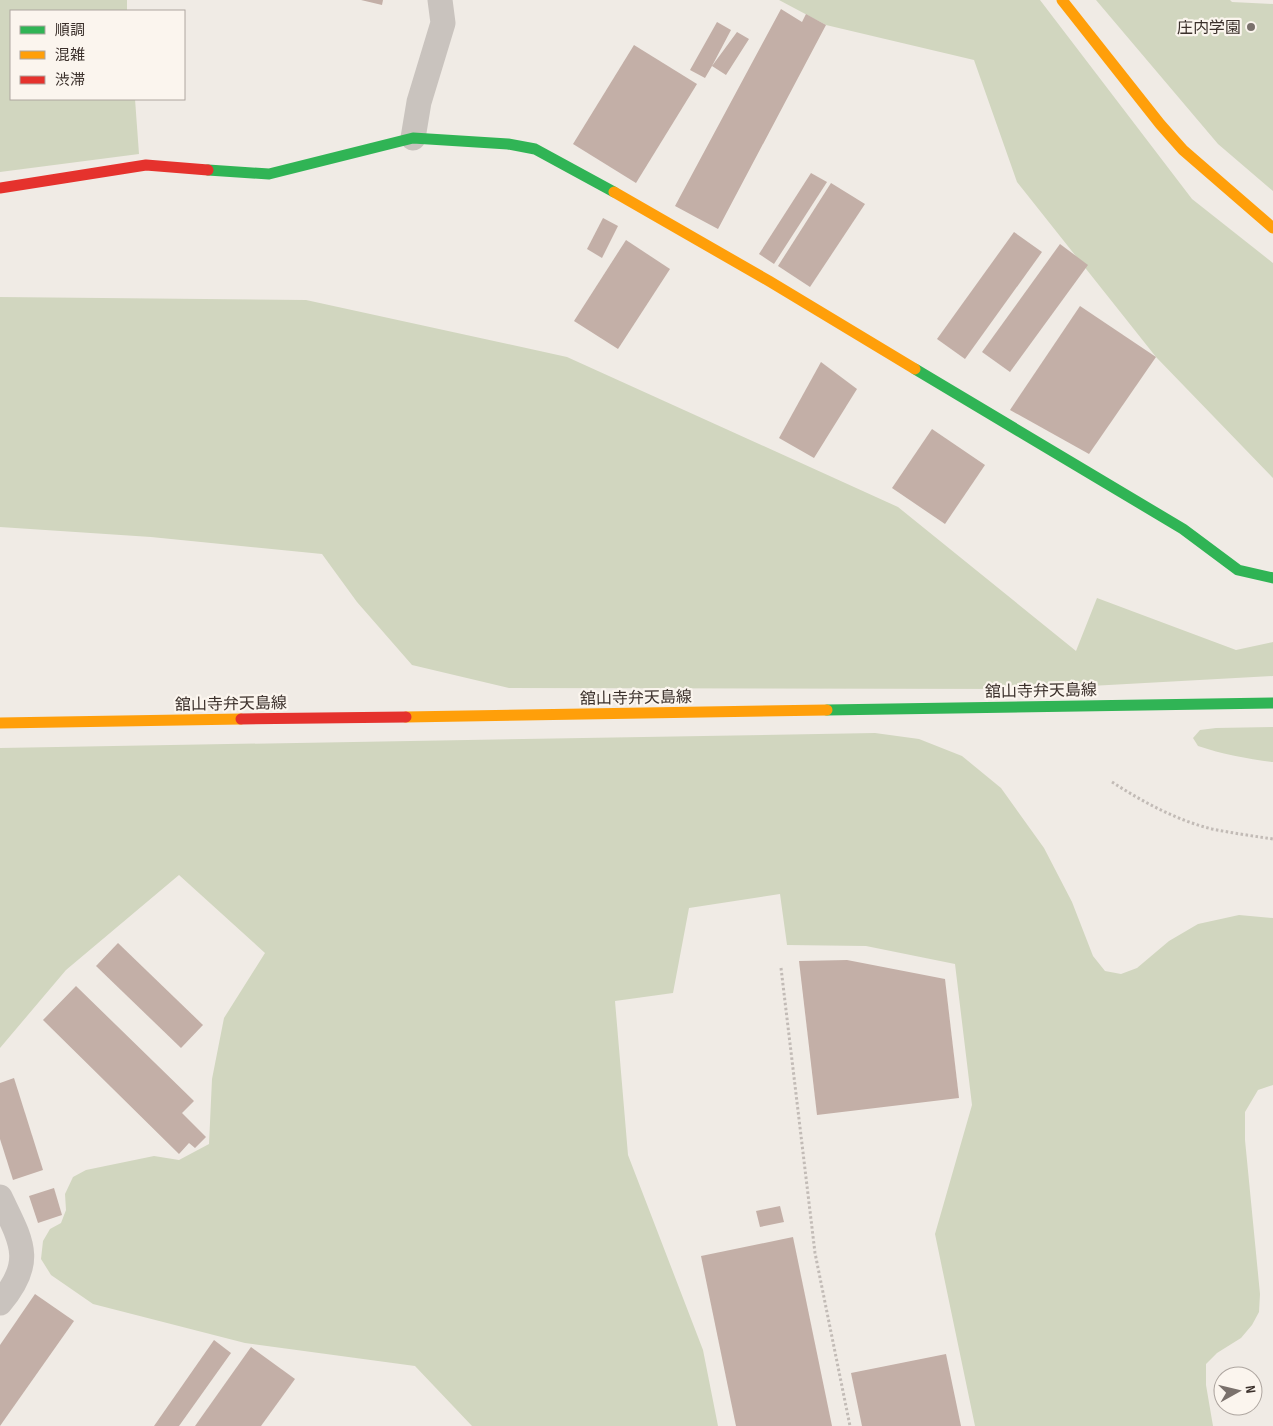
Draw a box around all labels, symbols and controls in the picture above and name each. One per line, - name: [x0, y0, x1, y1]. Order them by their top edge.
- legend: [10, 10, 185, 100]
- place label: 庄内学園: [1177, 19, 1241, 38]
- text: 順調: [55, 21, 85, 40]
- marker: 庄内学園: [1245, 21, 1257, 33]
- text: 混雑: [55, 46, 85, 65]
- text: 渋滞: [55, 71, 85, 90]
- street label: 舘山寺弁天島線: [985, 681, 1097, 702]
- street label: 舘山寺弁天島線: [580, 688, 692, 709]
- street label: 舘山寺弁天島線: [175, 694, 287, 715]
- north arrow: [1213, 1366, 1263, 1416]
- text: N: [1241, 1384, 1259, 1394]

